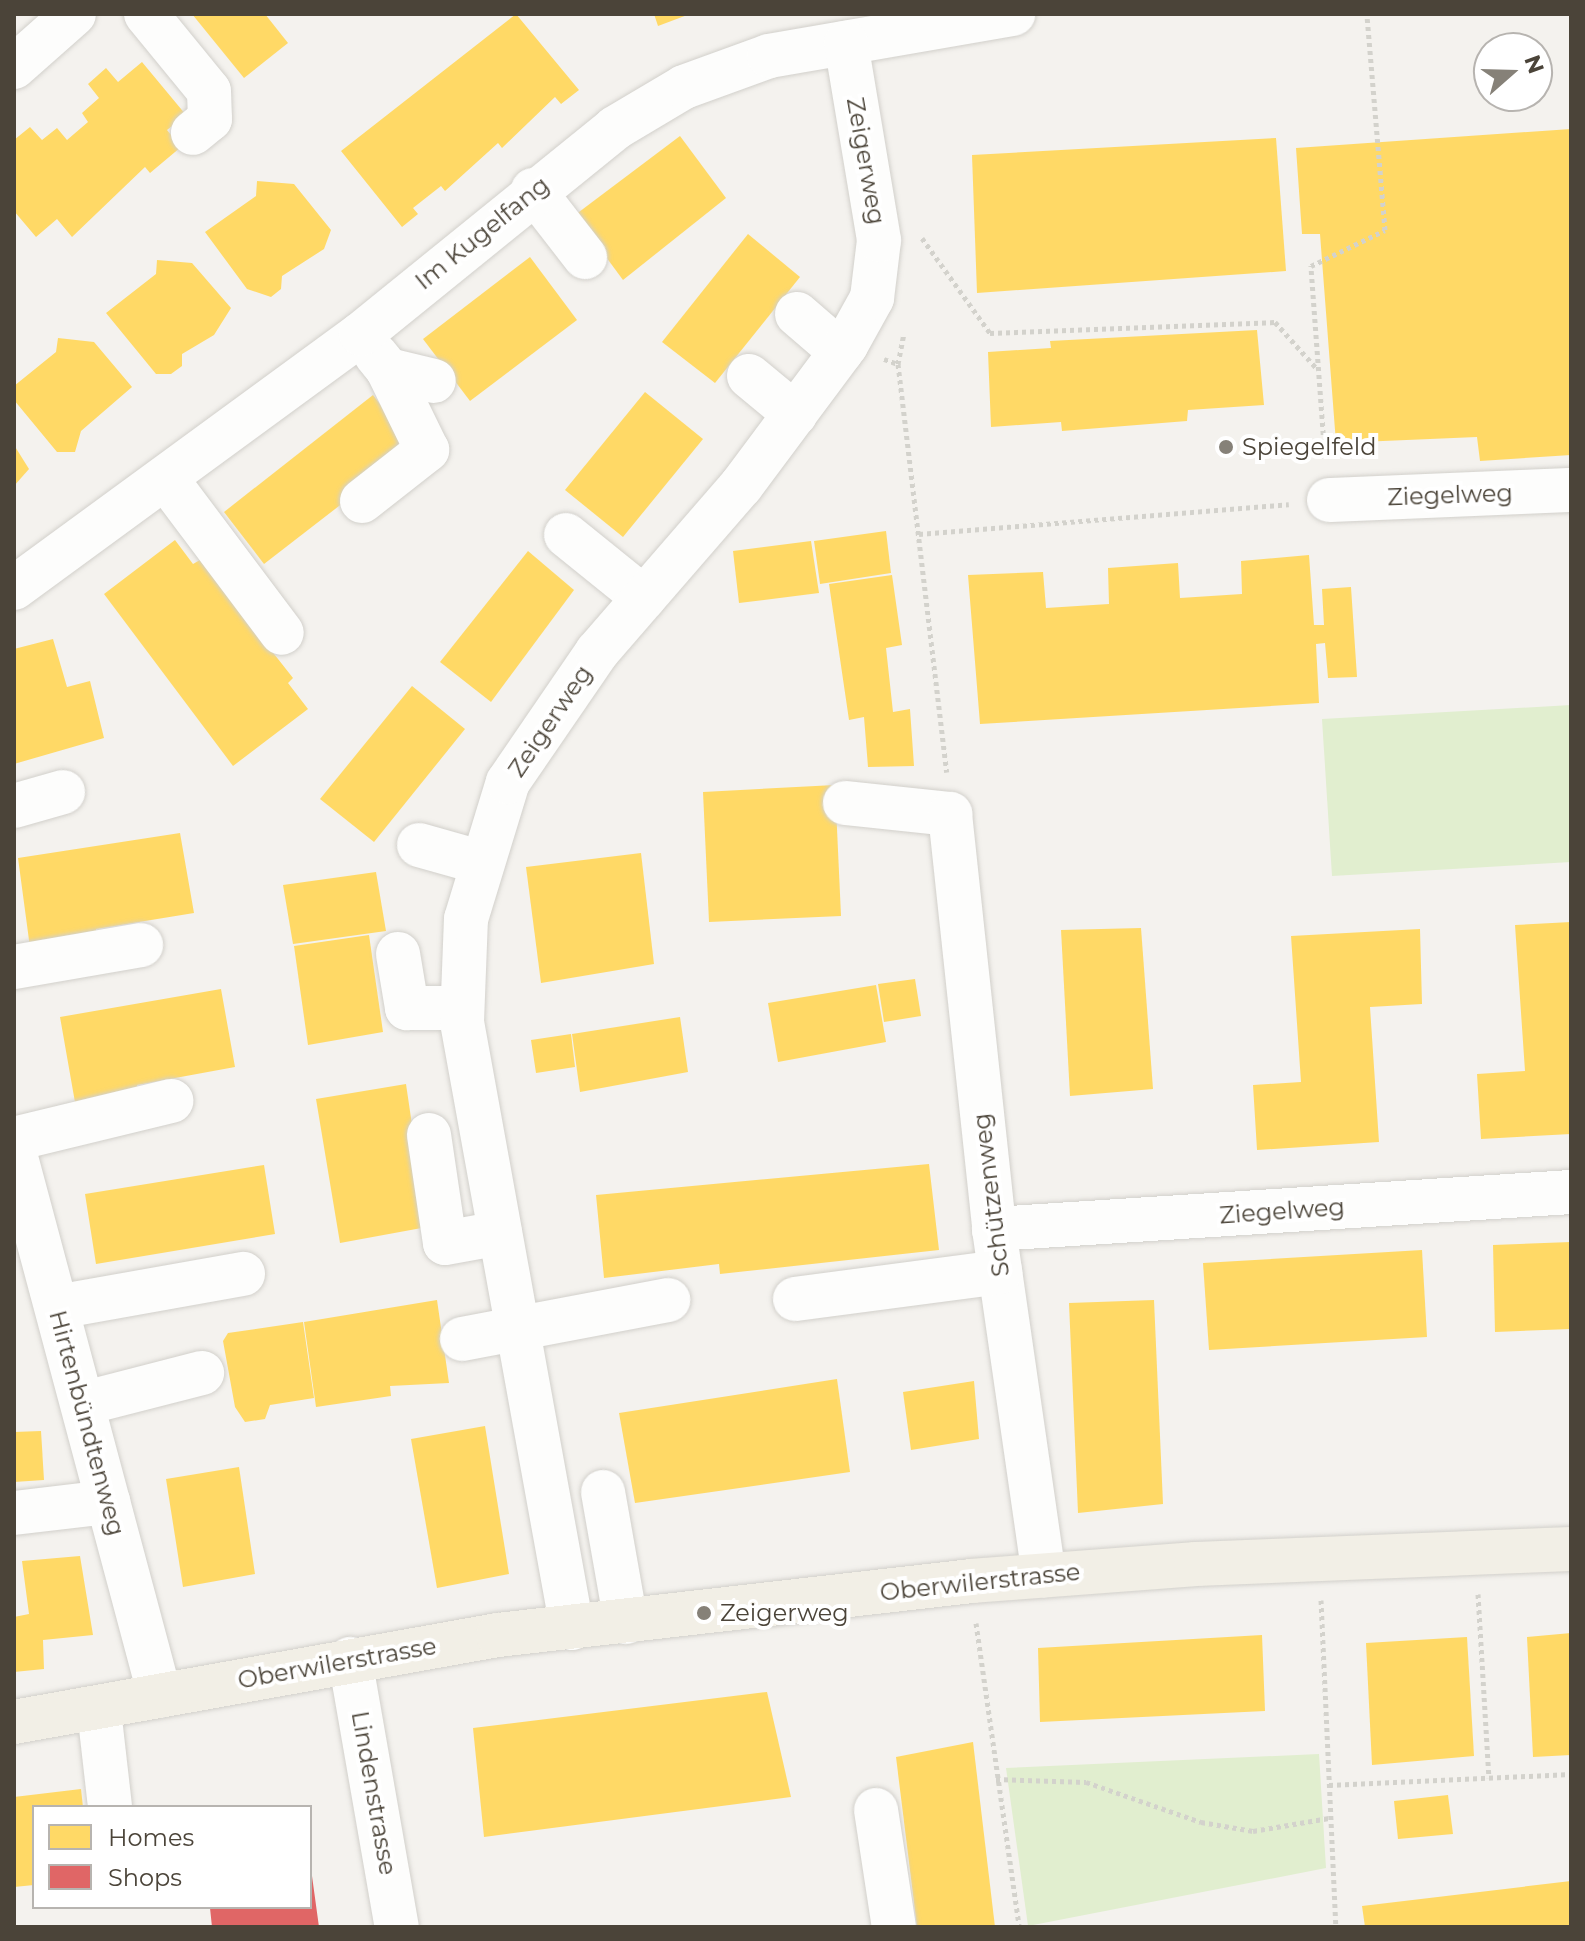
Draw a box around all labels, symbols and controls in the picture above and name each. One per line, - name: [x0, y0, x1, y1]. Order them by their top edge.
- north arrow: [1473, 32, 1553, 112]
- text: N: [1518, 51, 1550, 77]
- street label: Zeigerweg: [841, 95, 891, 227]
- street label: Im Kugelfang: [409, 170, 555, 296]
- place label: Spiegelfeld: [1242, 433, 1377, 461]
- marker: Spiegelfeld: [1217, 438, 1235, 456]
- street label: Ziegelweg: [1387, 478, 1513, 512]
- street label: Zeigerweg: [502, 660, 598, 782]
- street label: Schützenweg: [967, 1112, 1015, 1278]
- street label: Ziegelweg: [1218, 1192, 1346, 1230]
- street label: Hirtenbündtenweg: [43, 1307, 131, 1539]
- street label: Oberwilerstrasse: [878, 1557, 1082, 1607]
- place label: Zeigerweg: [720, 1599, 849, 1627]
- marker: Zeigerweg: [695, 1604, 713, 1622]
- street label: Oberwilerstrasse: [235, 1631, 439, 1695]
- street label: Lindenstrasse: [345, 1709, 403, 1877]
- legend: [32, 1805, 312, 1909]
- text: Homes: [108, 1823, 194, 1852]
- text: Shops: [108, 1863, 182, 1892]

